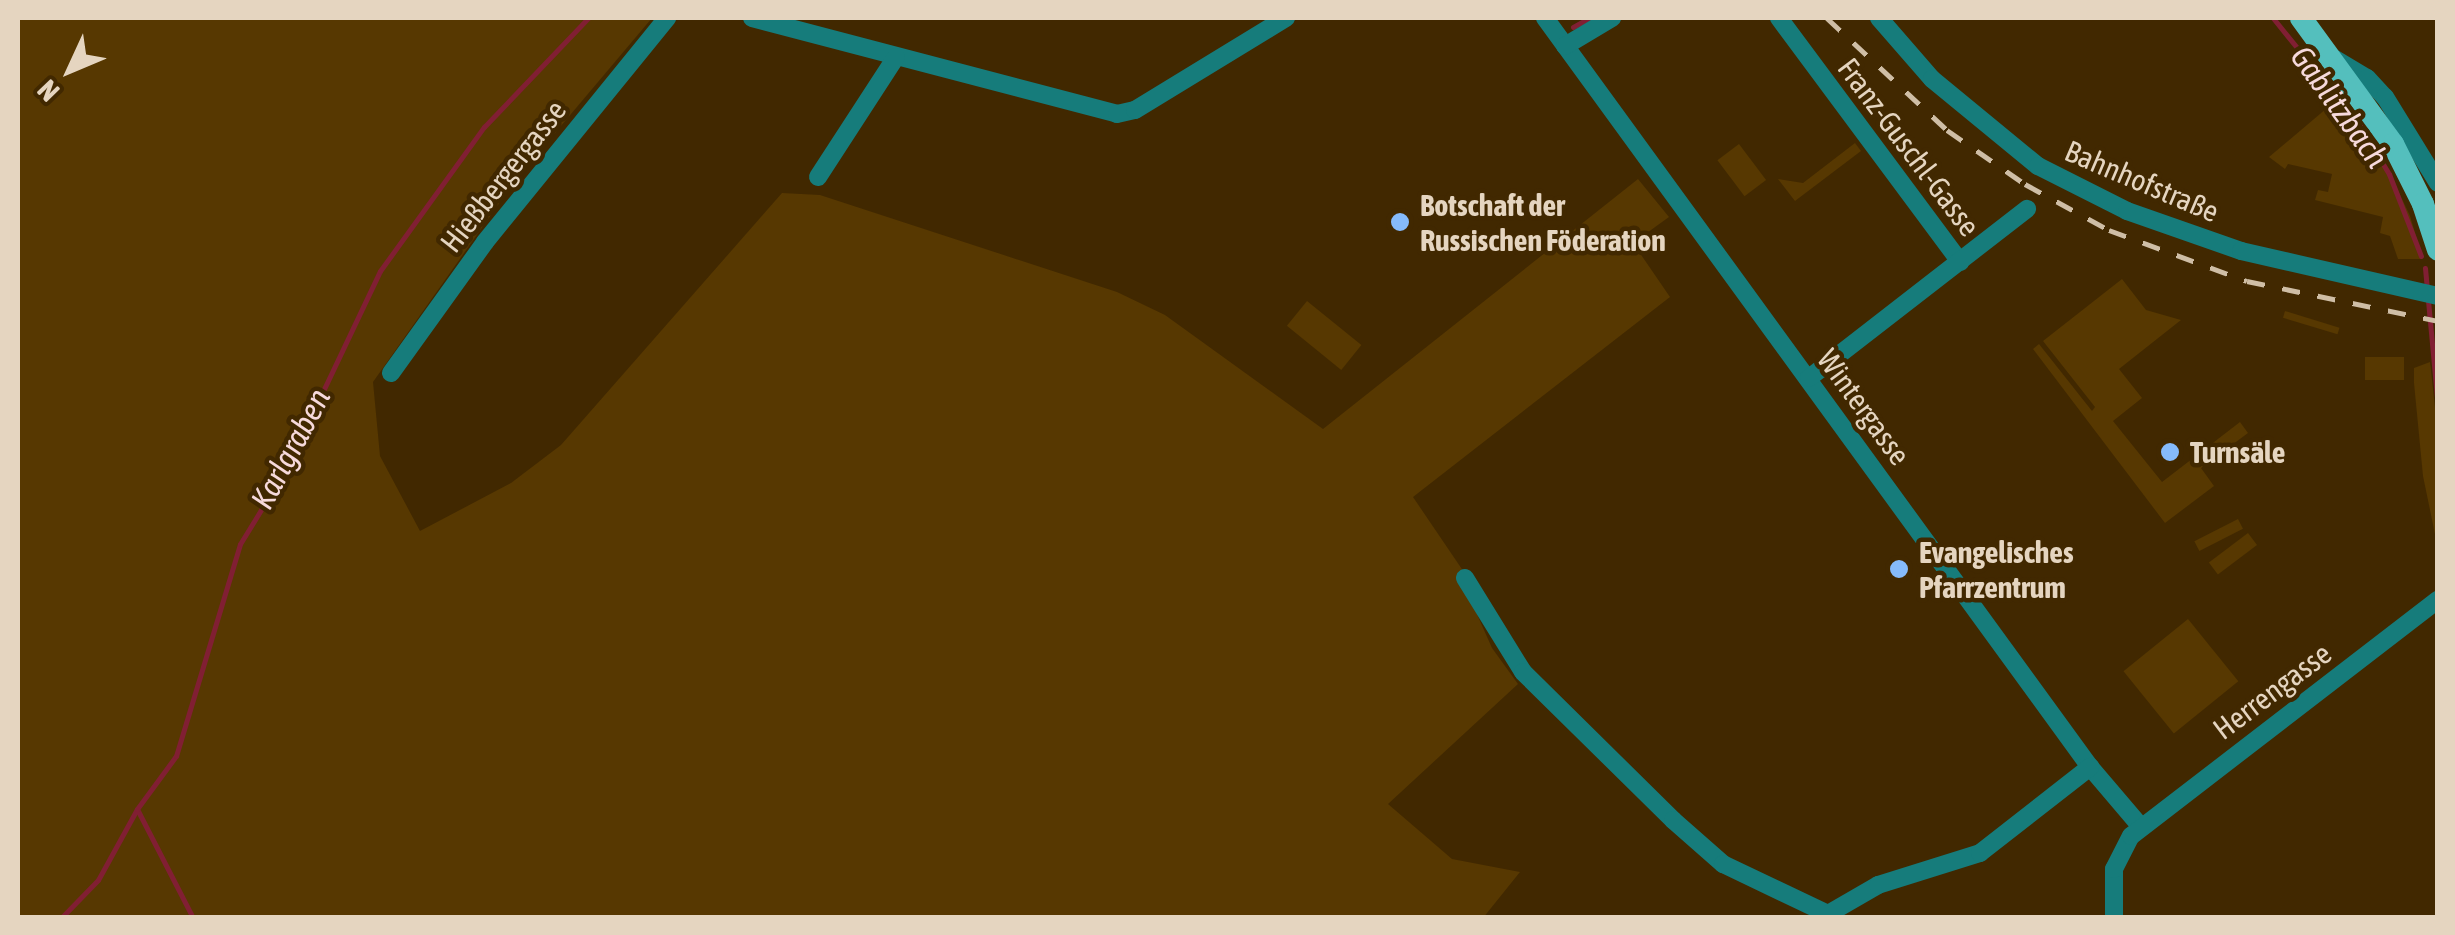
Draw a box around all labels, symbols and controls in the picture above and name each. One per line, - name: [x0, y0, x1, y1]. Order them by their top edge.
- north arrow: [20, 20, 120, 120]
- water label: Gablitzbach: [2282, 39, 2396, 175]
- street label: Franz-Guschl-Gasse: [1830, 51, 1988, 243]
- text: N: [31, 74, 66, 108]
- street label: Hießbergergasse: [433, 93, 573, 259]
- street label: Bahnhofstraße: [2060, 133, 2224, 229]
- place label: Botschaft der Russischen Föderation: [1420, 187, 1666, 258]
- marker: Botschaft der Russischen Föderation: [1389, 211, 1411, 233]
- street label: Wintergasse: [1810, 342, 1918, 472]
- water label: Karlgraben: [243, 382, 339, 516]
- place label: Turnsäle: [2190, 434, 2285, 470]
- marker: Turnsäle: [2159, 441, 2181, 463]
- place label: Evangelisches Pfarrzentrum: [1919, 534, 2074, 604]
- marker: Evangelisches Pfarrzentrum: [1888, 558, 1910, 580]
- street label: Herrengasse: [2206, 635, 2338, 747]

